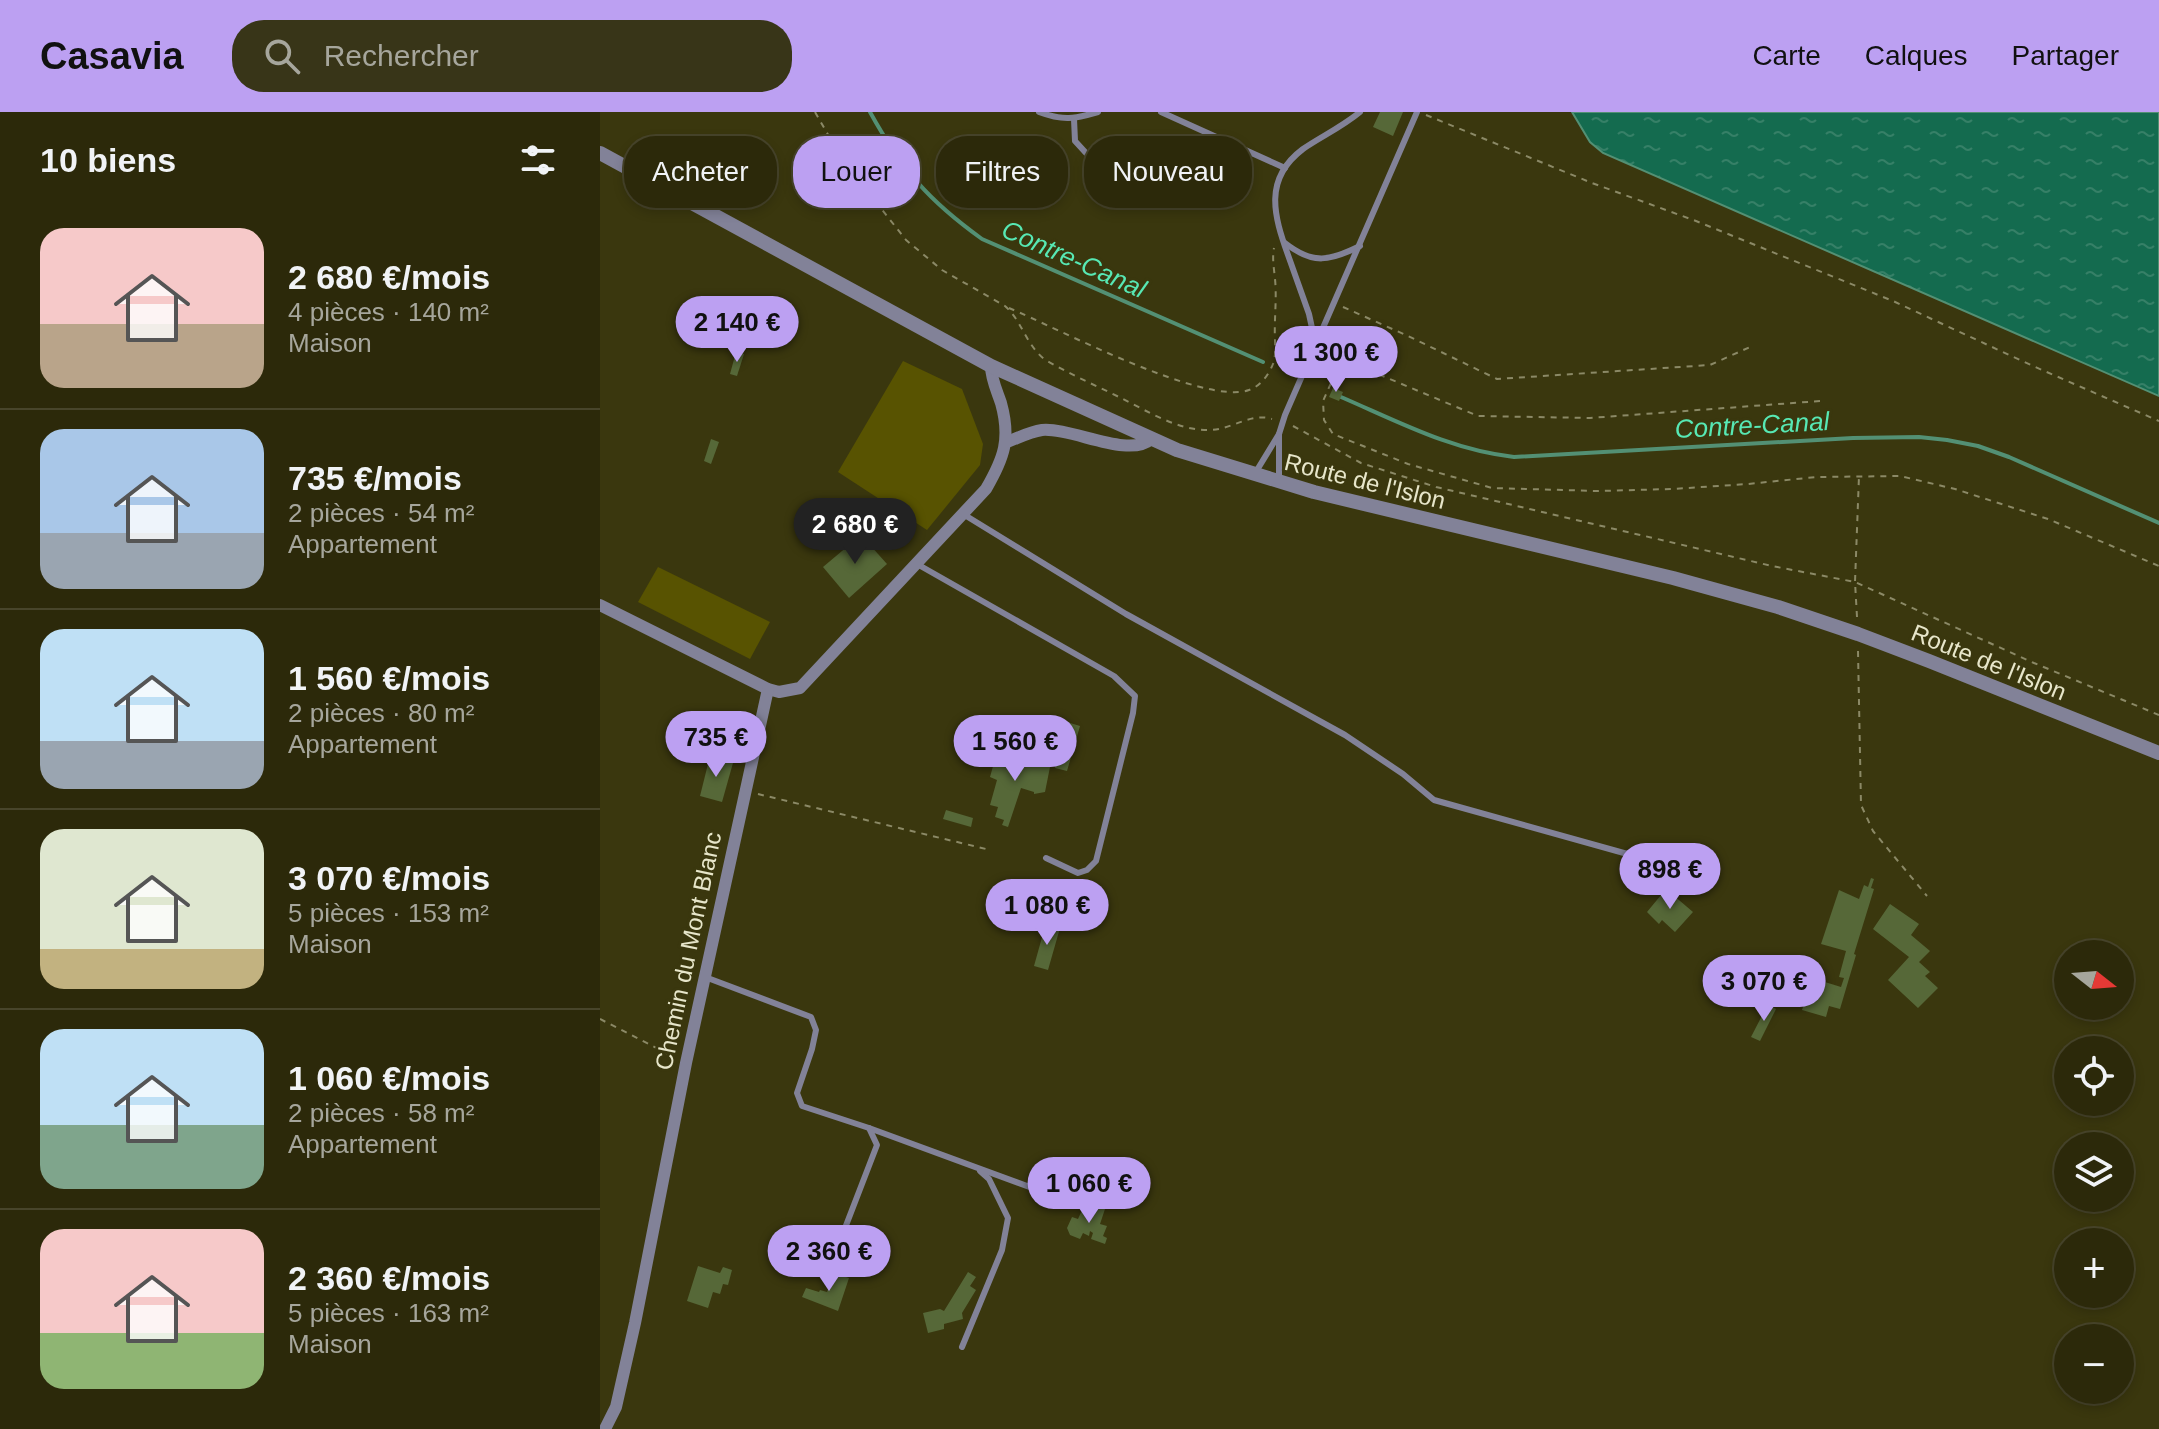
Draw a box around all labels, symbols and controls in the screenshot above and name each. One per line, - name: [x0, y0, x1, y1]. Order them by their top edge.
- search box: [232, 20, 792, 92]
- icon: search: [260, 34, 304, 78]
- text: Casavia: [40, 35, 184, 77]
- text: Rechercher: [324, 39, 479, 72]
- text: Carte: [1752, 40, 1821, 71]
- text: Calques: [1865, 40, 1968, 71]
- text: Partager: [2012, 40, 2119, 71]
- chip: Acheter: [624, 136, 777, 208]
- chip: Louer: [793, 136, 920, 208]
- chip: Filtres: [936, 136, 1068, 208]
- chip: Nouveau: [1084, 136, 1252, 208]
- icon: filters: [516, 138, 560, 182]
- text: 10 biens: [40, 141, 176, 179]
- water label: Contre-Canal: [997, 214, 1152, 305]
- text: 2 680 €/mois: [288, 258, 490, 296]
- icon: home: [104, 260, 200, 356]
- pin: 2 140 €: [663, 296, 811, 364]
- text: 4 pièces · 140 m²: [288, 297, 489, 327]
- text: 2 140 €: [694, 307, 780, 337]
- pin: 1 300 €: [1262, 326, 1410, 394]
- text: Maison: [288, 328, 372, 358]
- text: 1 300 €: [1293, 337, 1379, 367]
- water label: Contre-Canal: [1674, 406, 1831, 444]
- street label: Route de l'Islon: [1282, 448, 1448, 514]
- text: 735 €/mois: [288, 459, 462, 497]
- icon: home: [104, 461, 200, 557]
- text: 2 pièces · 54 m²: [288, 498, 474, 528]
- pin: 2 680 €: [781, 498, 929, 566]
- text: 2 680 €: [812, 509, 898, 539]
- text: Appartement: [288, 529, 437, 559]
- street label: Route de l'Islon: [1908, 619, 2070, 705]
- text: 1 560 €/mois: [288, 659, 490, 697]
- icon: home: [104, 661, 200, 757]
- text: 2 pièces · 80 m²: [288, 698, 474, 728]
- pin: 735 €: [660, 711, 772, 779]
- pin: 1 560 €: [941, 715, 1089, 783]
- text: 735 €: [683, 722, 749, 752]
- text: 1 560 €: [972, 726, 1058, 756]
- text: Appartement: [288, 729, 437, 759]
- street label: Chemin du Mont Blanc: [650, 829, 726, 1073]
- pin: 898 €: [1614, 843, 1726, 911]
- text: 898 €: [1637, 854, 1703, 884]
- text: 3 070 €/mois: [288, 859, 490, 897]
- icon: home: [104, 861, 200, 957]
- pin: 1 080 €: [973, 879, 1121, 947]
- text: 1 080 €: [1004, 890, 1090, 920]
- text: 5 pièces · 153 m²: [288, 898, 489, 928]
- text: Maison: [288, 929, 372, 959]
- north arrow: [2054, 940, 2134, 1020]
- map controls: [2054, 940, 2134, 1404]
- pin: 3 070 €: [1690, 955, 1838, 1023]
- text: 3 070 €: [1721, 966, 1807, 996]
- button: locate: [2054, 1036, 2134, 1116]
- text: 1 060 €/mois: [288, 1059, 490, 1097]
- icon: home: [104, 1061, 200, 1157]
- text: 2 pièces · 58 m²: [288, 1098, 474, 1128]
- text: Appartement: [288, 1129, 437, 1159]
- button: layers: [2054, 1132, 2134, 1212]
- pin: 1 060 €: [1015, 1157, 1163, 1225]
- text: 1 060 €: [1046, 1168, 1132, 1198]
- pin: 2 360 €: [755, 1225, 903, 1293]
- button: +: [2054, 1228, 2134, 1308]
- text: 2 360 €: [786, 1236, 872, 1266]
- text: 2 360 €/mois: [288, 1259, 490, 1297]
- icon: home: [104, 1261, 200, 1357]
- text: 5 pièces · 163 m²: [288, 1298, 489, 1328]
- button: −: [2054, 1324, 2134, 1404]
- text: Maison: [288, 1329, 372, 1359]

